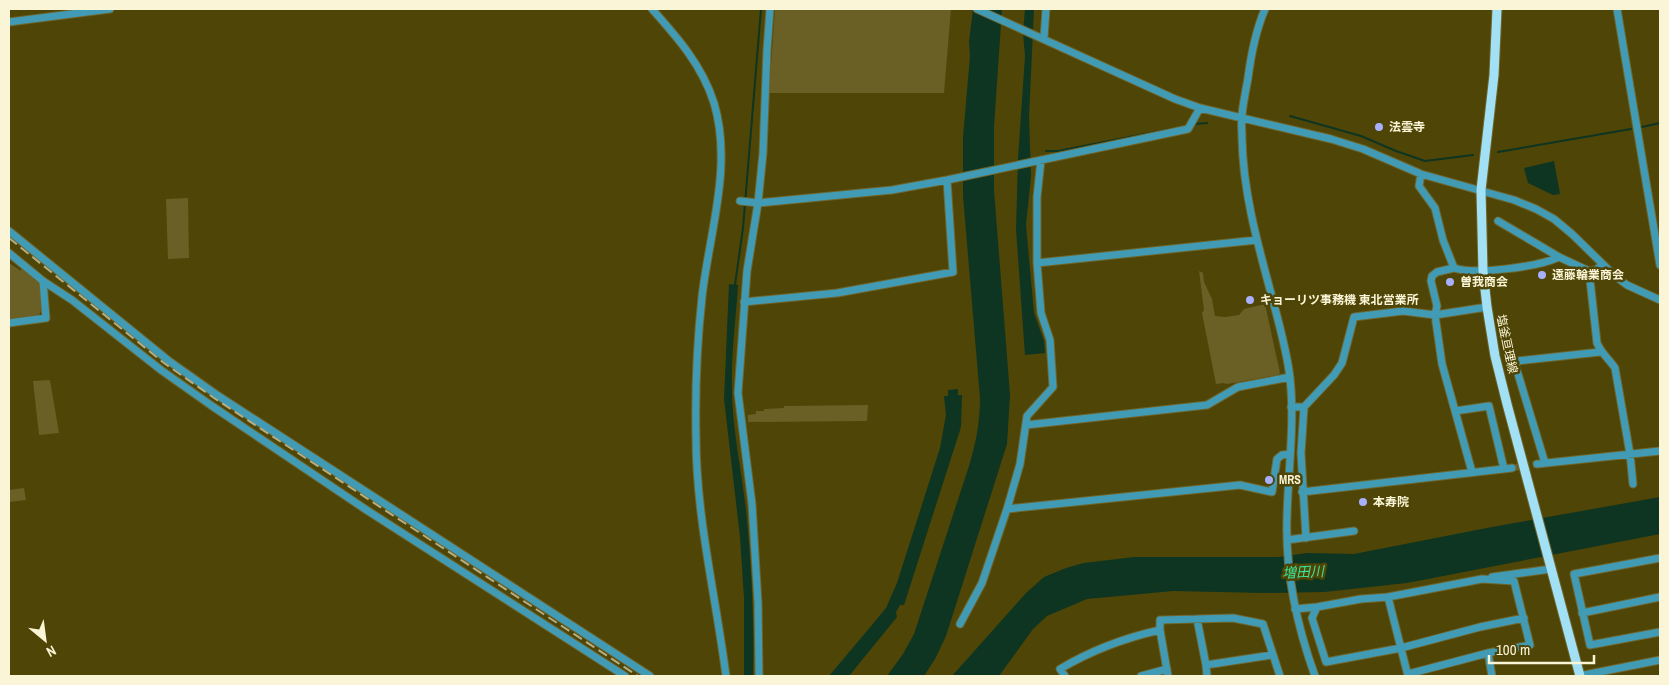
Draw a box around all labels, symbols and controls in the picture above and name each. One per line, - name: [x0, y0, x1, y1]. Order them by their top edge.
- place label: 法雲寺: [1389, 119, 1425, 135]
- marker: 法雲寺: [1373, 121, 1385, 133]
- place label: 遠藤輪業商会: [1552, 267, 1624, 283]
- marker: 遠藤輪業商会: [1536, 269, 1548, 281]
- place label: 曽我商会: [1460, 274, 1508, 290]
- marker: 曽我商会: [1444, 276, 1456, 288]
- place label: キョーリツ事務機 東北営業所: [1260, 292, 1419, 308]
- marker: キョーリツ事務機 東北営業所: [1244, 294, 1256, 306]
- street label: 塩釜亘理線: [1493, 313, 1521, 375]
- place label: MRS: [1279, 472, 1301, 488]
- marker: MRS: [1263, 474, 1275, 486]
- place label: 本寿院: [1373, 494, 1409, 510]
- marker: 本寿院: [1357, 496, 1369, 508]
- water label: 増田川: [1282, 562, 1326, 582]
- north arrow: [20, 615, 70, 665]
- scale bar: [1489, 632, 1594, 664]
- text: 100 m: [1496, 639, 1530, 660]
- text: N: [43, 641, 59, 661]

